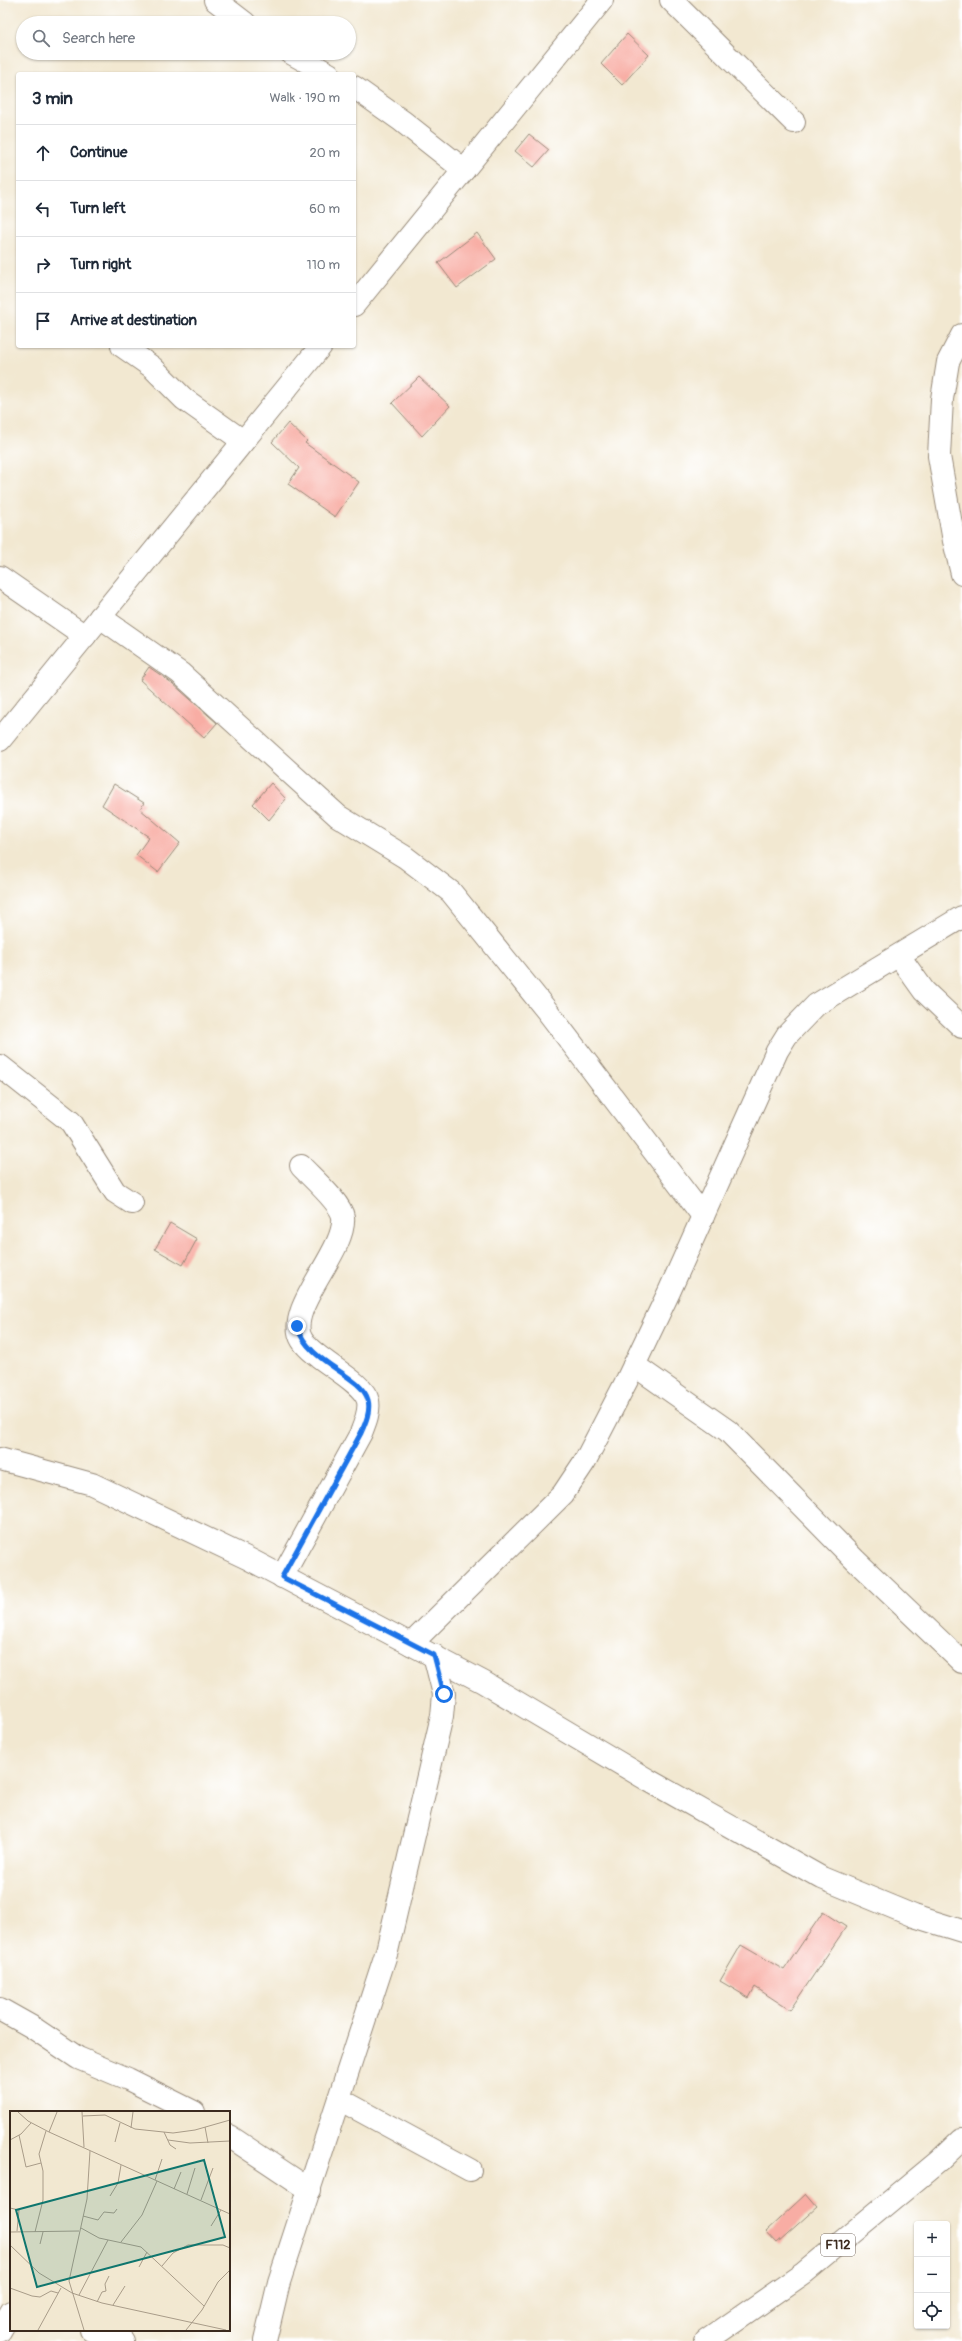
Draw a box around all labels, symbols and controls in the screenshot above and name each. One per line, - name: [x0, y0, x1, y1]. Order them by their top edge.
- search box: [16, 16, 356, 60]
- icon: search: [30, 27, 52, 49]
- text: Search here: [62, 29, 135, 48]
- text: 3 min: [32, 88, 73, 109]
- text: Walk · 190 m: [269, 90, 340, 106]
- icon: ahead: [32, 142, 54, 164]
- text: Continue: [70, 143, 128, 162]
- text: 20 m: [309, 145, 340, 161]
- icon: left: [32, 198, 54, 220]
- text: Turn left: [70, 199, 126, 218]
- text: 60 m: [309, 201, 340, 217]
- icon: right: [32, 254, 54, 276]
- text: Turn right: [70, 255, 131, 274]
- text: 110 m: [307, 257, 340, 273]
- icon: arrive: [32, 310, 54, 332]
- text: Arrive at destination: [70, 311, 197, 330]
- route end: [288, 1317, 306, 1335]
- route start: [435, 1685, 453, 1703]
- inset map: [10, 2111, 230, 2331]
- map controls: [914, 2221, 950, 2329]
- button: +: [914, 2221, 950, 2257]
- road number: F112: [821, 2234, 855, 2256]
- button: −: [914, 2257, 950, 2293]
- button: locate: [914, 2293, 950, 2329]

